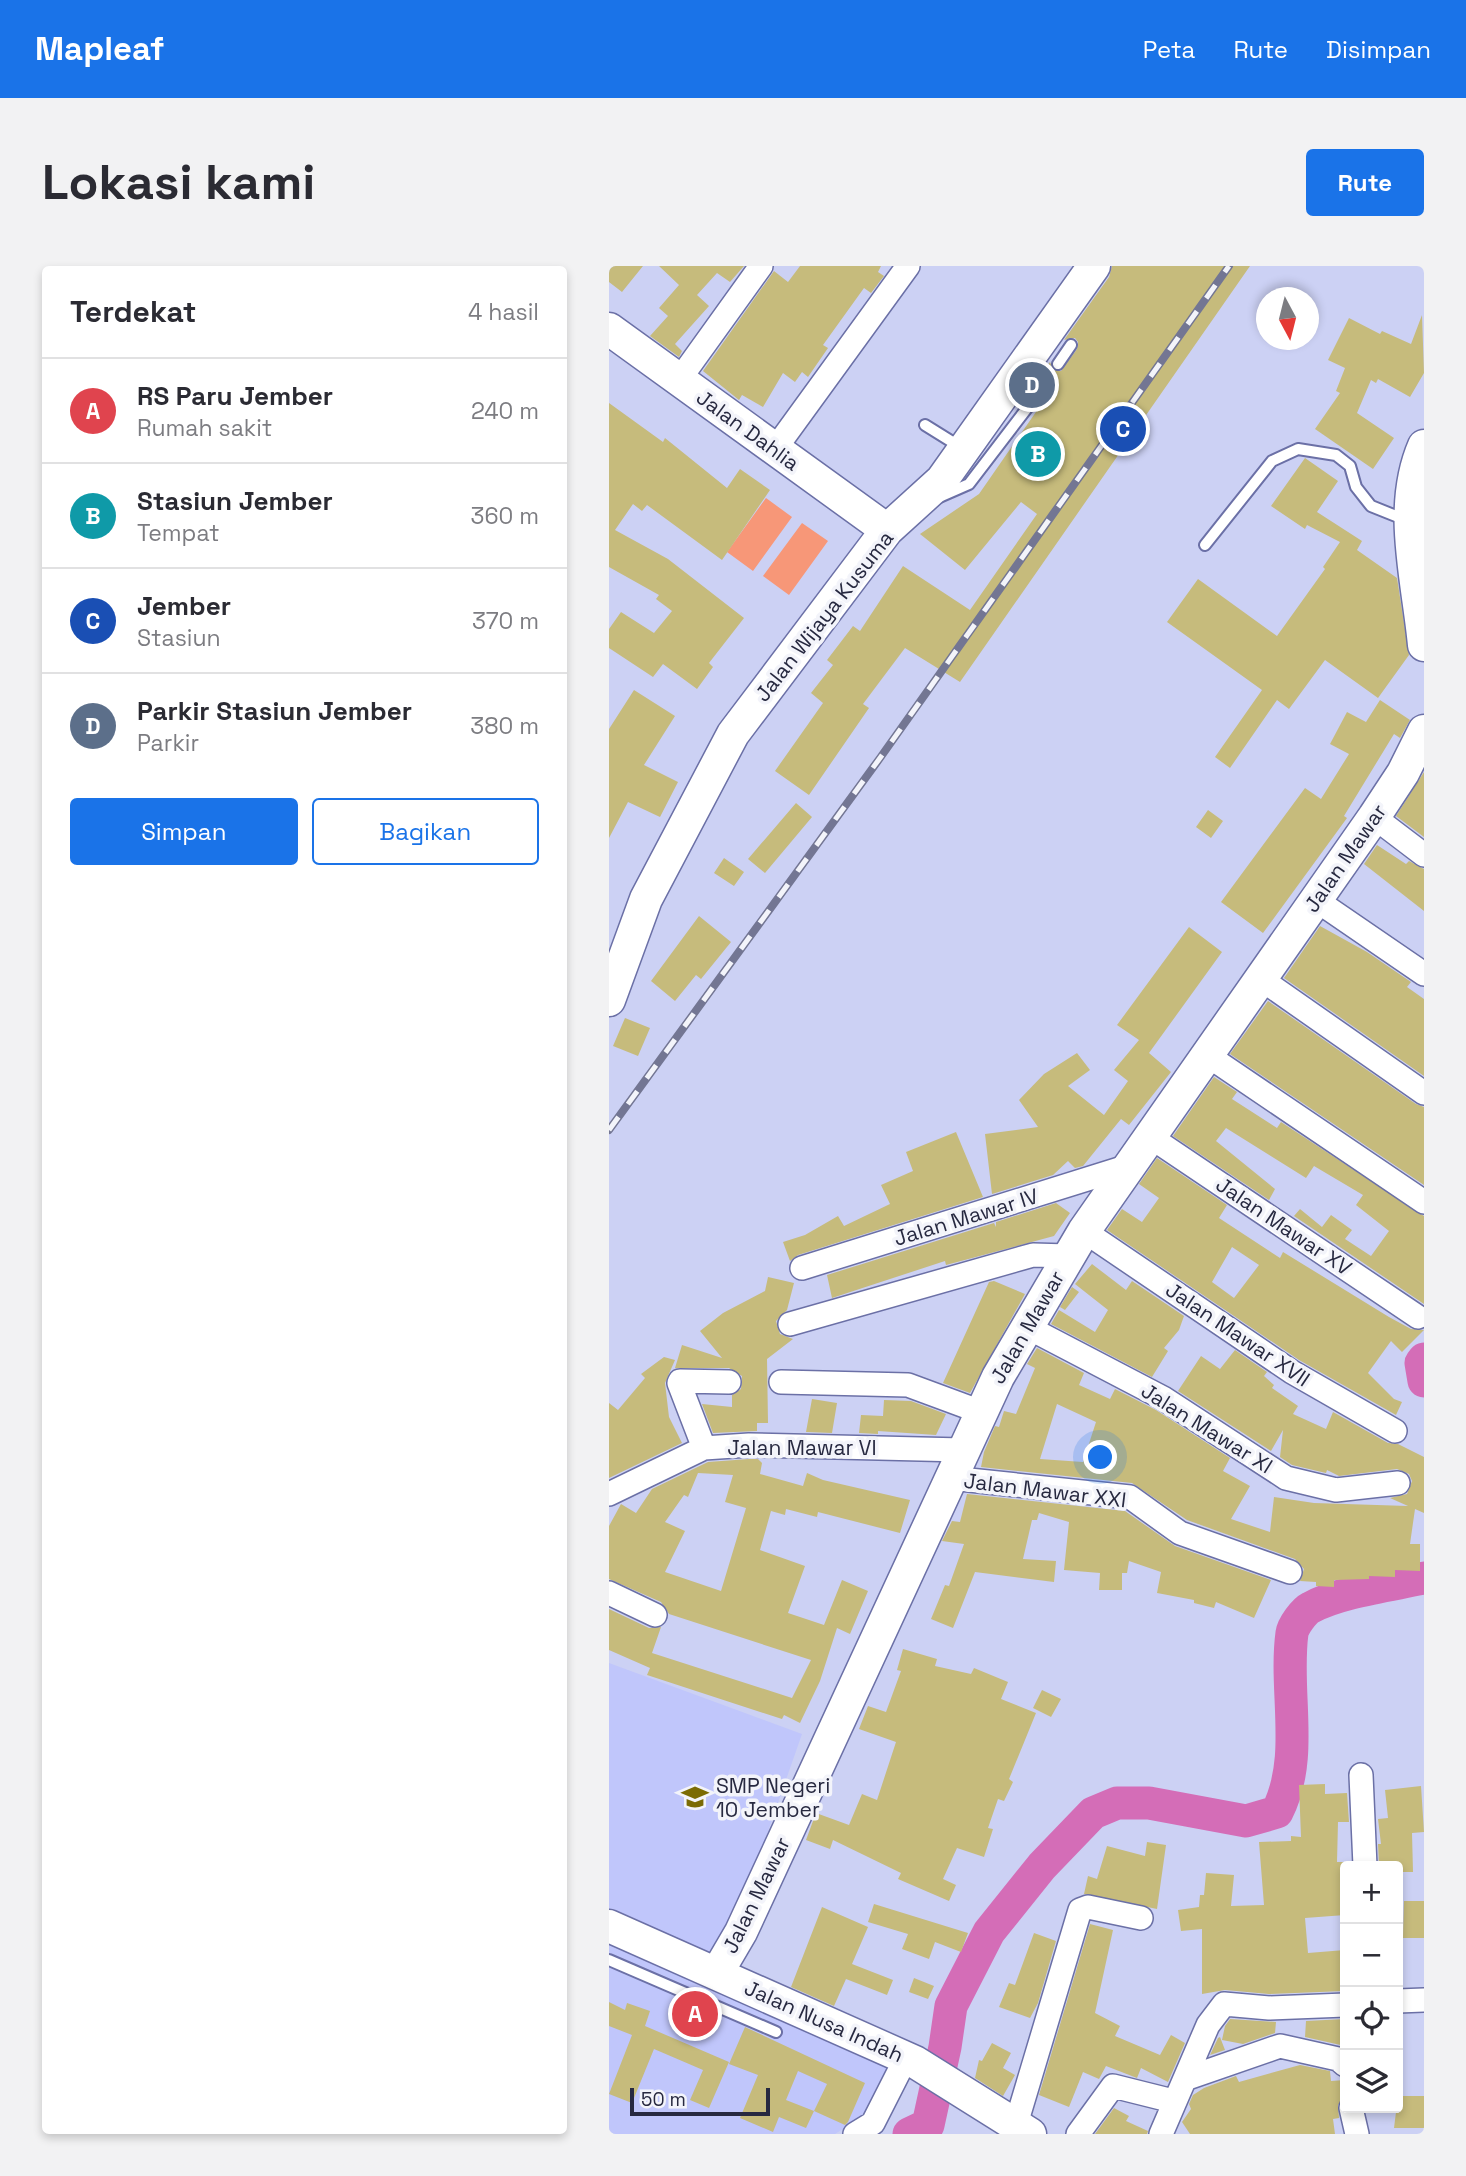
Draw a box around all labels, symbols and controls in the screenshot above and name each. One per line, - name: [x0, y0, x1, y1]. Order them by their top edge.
- text: Mapleaf: [35, 28, 164, 70]
- text: Peta: [1143, 34, 1195, 65]
- text: Rute: [1233, 34, 1288, 65]
- text: Disimpan: [1326, 34, 1431, 65]
- button: Rute: [1306, 149, 1424, 216]
- text: Lokasi kami: [42, 151, 315, 213]
- north arrow: [1256, 287, 1319, 350]
- text: Terdekat: [70, 292, 196, 331]
- text: 4 hasil: [468, 297, 539, 327]
- pin: D: [1009, 359, 1055, 411]
- text: RS Paru Jember: [137, 379, 333, 413]
- street label: Jalan Dahlia: [691, 384, 805, 476]
- text: A: [86, 396, 100, 426]
- text: 240 m: [471, 396, 539, 426]
- pin: C: [1100, 403, 1146, 455]
- text: Rumah sakit: [137, 413, 272, 443]
- pin: B: [1015, 428, 1061, 480]
- text: Stasiun Jember: [137, 484, 333, 518]
- text: B: [85, 501, 101, 531]
- text: 360 m: [471, 501, 539, 531]
- text: Tempat: [137, 518, 220, 548]
- street label: Jalan Wijaya Kusuma: [749, 525, 899, 707]
- text: Jember: [137, 589, 231, 623]
- text: C: [86, 606, 100, 636]
- text: 370 m: [472, 606, 539, 636]
- text: Stasiun: [137, 623, 221, 653]
- text: Parkir Stasiun Jember: [137, 694, 412, 728]
- text: D: [85, 711, 101, 741]
- text: 380 m: [470, 711, 539, 741]
- text: Parkir: [137, 728, 199, 758]
- button: Simpan: [70, 798, 298, 865]
- button: Bagikan: [312, 798, 539, 865]
- street label: Jalan Mawar: [1298, 799, 1392, 917]
- street label: Jalan Mawar XV: [1211, 1171, 1357, 1281]
- street label: Jalan Mawar IV: [890, 1182, 1042, 1252]
- street label: Jalan Mawar: [984, 1266, 1070, 1388]
- street label: Jalan Mawar XVII: [1161, 1276, 1315, 1392]
- street label: Jalan Mawar XI: [1136, 1377, 1278, 1479]
- street label: Jalan Mawar VI: [727, 1434, 877, 1461]
- your location: [1083, 1440, 1117, 1474]
- street label: Jalan Mawar XXI: [962, 1467, 1128, 1513]
- place label: SMP Negeri 10 Jember: [716, 1772, 830, 1823]
- school or university icon: SMP Negeri 10 Jember: [680, 1782, 710, 1812]
- street label: Jalan Mawar: [716, 1832, 796, 1958]
- map controls: [1340, 1861, 1403, 2113]
- button: +: [1340, 1861, 1403, 1924]
- button: −: [1340, 1924, 1403, 1987]
- street label: Jalan Nusa Indah: [740, 1974, 908, 2068]
- button: locate: [1340, 1987, 1403, 2050]
- pin: A: [672, 1988, 718, 2040]
- button: layers: [1340, 2050, 1403, 2113]
- scale bar: [630, 2085, 770, 2117]
- text: 50 m: [641, 2087, 686, 2112]

